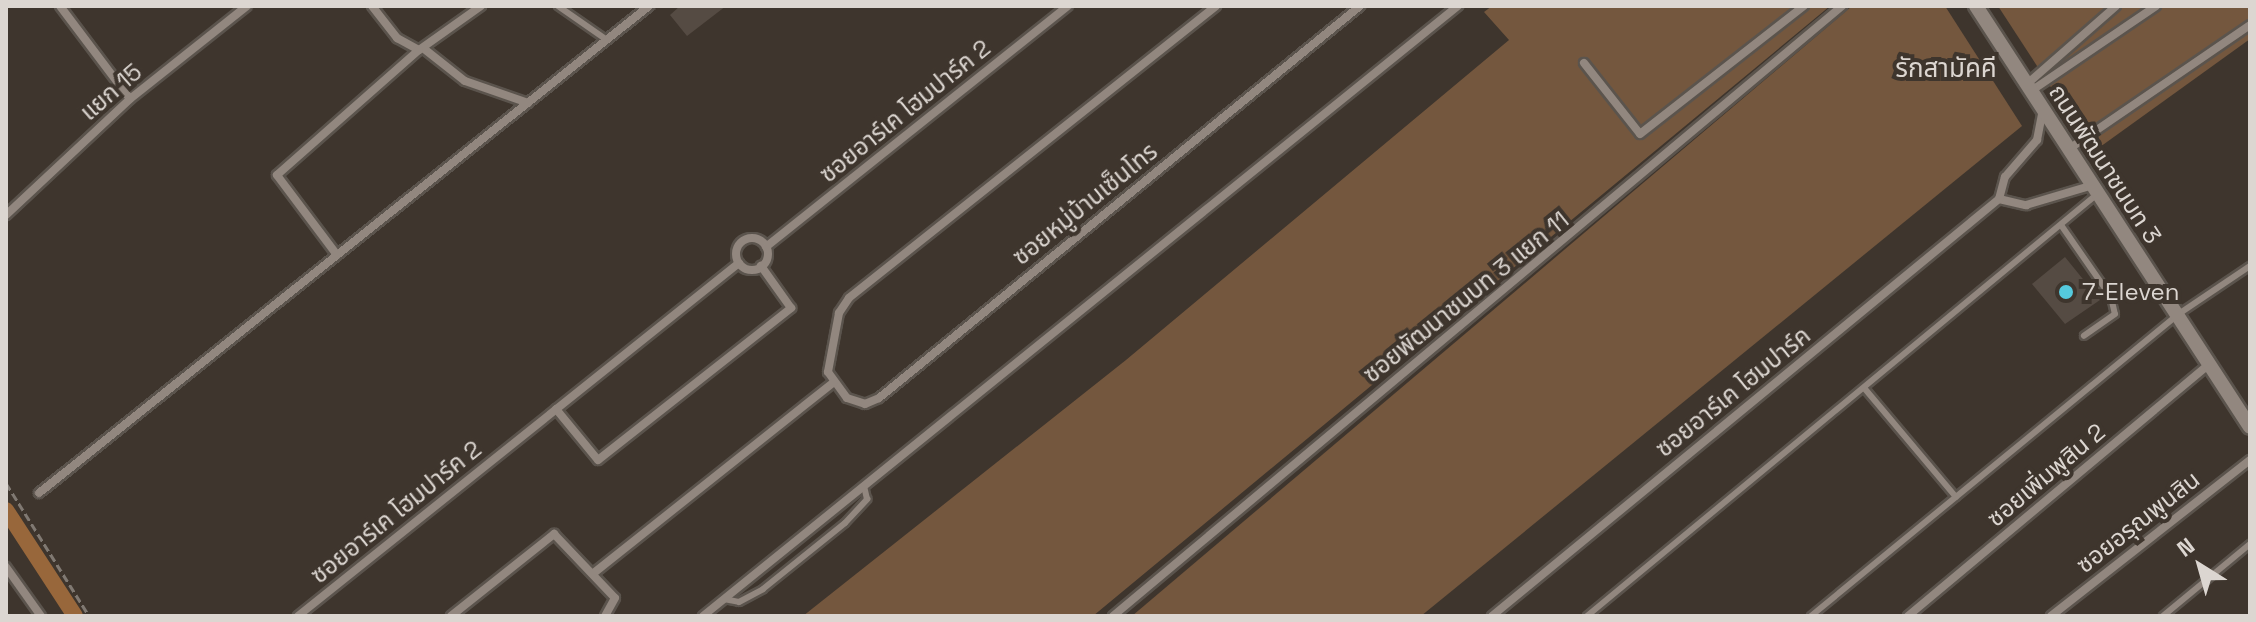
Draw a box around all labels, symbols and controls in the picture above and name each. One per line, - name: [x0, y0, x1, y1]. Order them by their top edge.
- street label: ซอยอาร์เค โฮมปาร์ค 2: [814, 33, 996, 189]
- district label: รักสามัคคี: [1895, 53, 1997, 85]
- street label: แยก 15: [74, 57, 148, 127]
- street label: ถนนพัฒนาชนบท 3: [2043, 79, 2167, 249]
- street label: ซอยหมู่บ้านเซ็นโทร: [1007, 137, 1163, 271]
- street label: ซอยพัฒนาชนบท 3 แยก 11: [1358, 205, 1574, 389]
- place label: 7-Eleven: [2082, 278, 2180, 306]
- marker: 7-Eleven: [2057, 283, 2075, 301]
- street label: ซอยอาร์เค โฮมปาร์ค: [1650, 321, 1816, 463]
- street label: ซอยเพิ่มพูสิน 2: [1981, 417, 2111, 533]
- street label: ซอยอาร์เค โฮมปาร์ค 2: [305, 434, 487, 590]
- street label: ซอยอรุณพูนสิน: [2071, 465, 2205, 579]
- north arrow: [2160, 526, 2240, 606]
- text: N: [2171, 531, 2200, 562]

